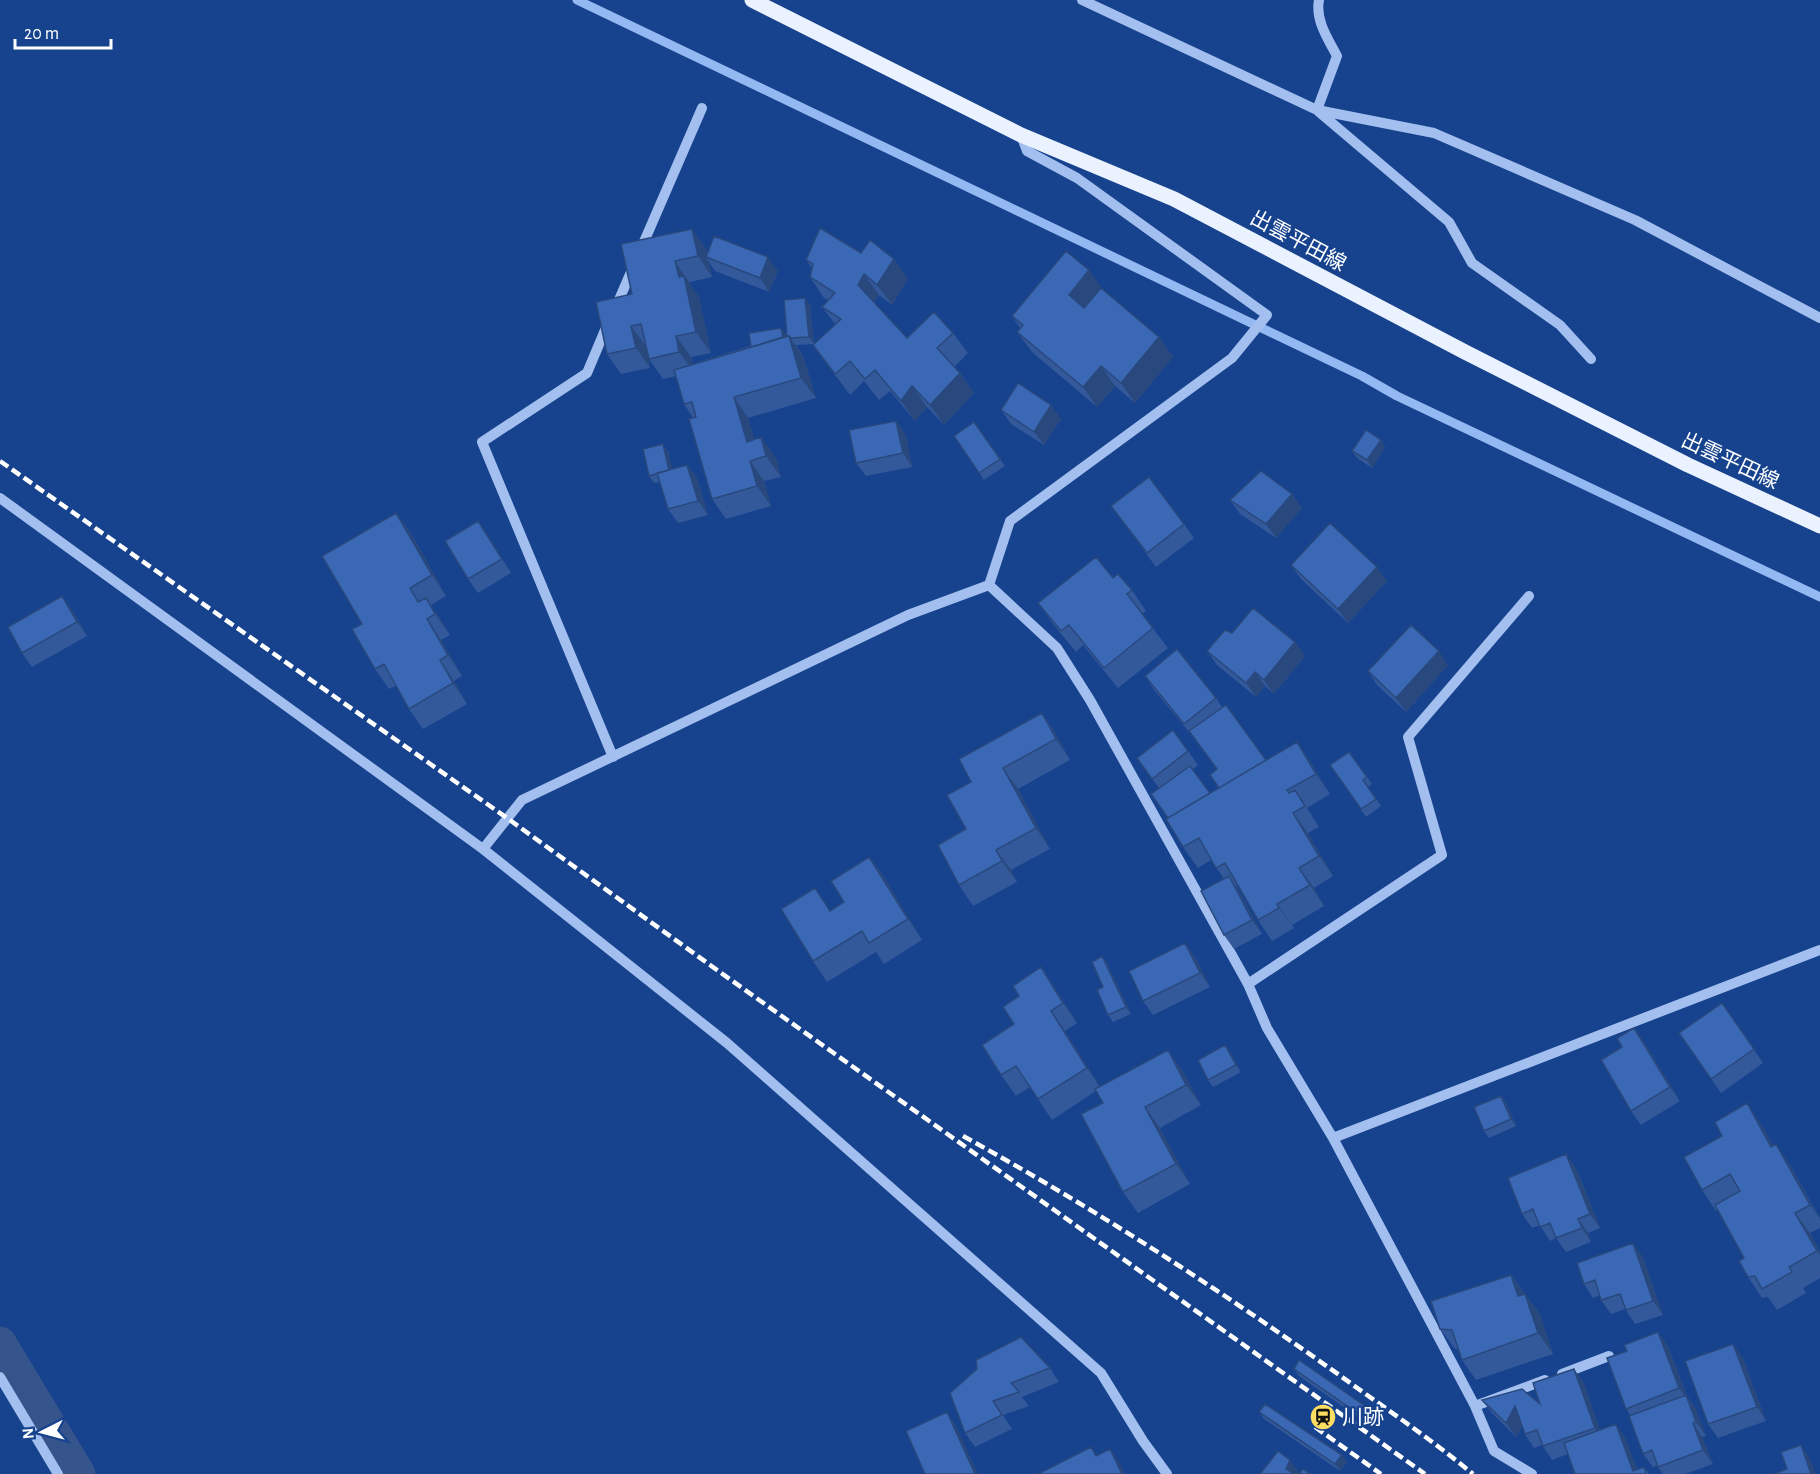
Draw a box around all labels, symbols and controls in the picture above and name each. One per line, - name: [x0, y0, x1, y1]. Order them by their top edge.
- scale bar: [15, 12, 111, 50]
- text: 20 m: [24, 25, 59, 43]
- street label: 出雲平田線: [1247, 206, 1350, 275]
- street label: 出雲平田線: [1678, 428, 1782, 493]
- north arrow: [12, 1402, 72, 1462]
- station icon: 川跡: [1308, 1402, 1338, 1432]
- place label: 川跡: [1342, 1406, 1384, 1428]
- text: N: [20, 1427, 37, 1440]

